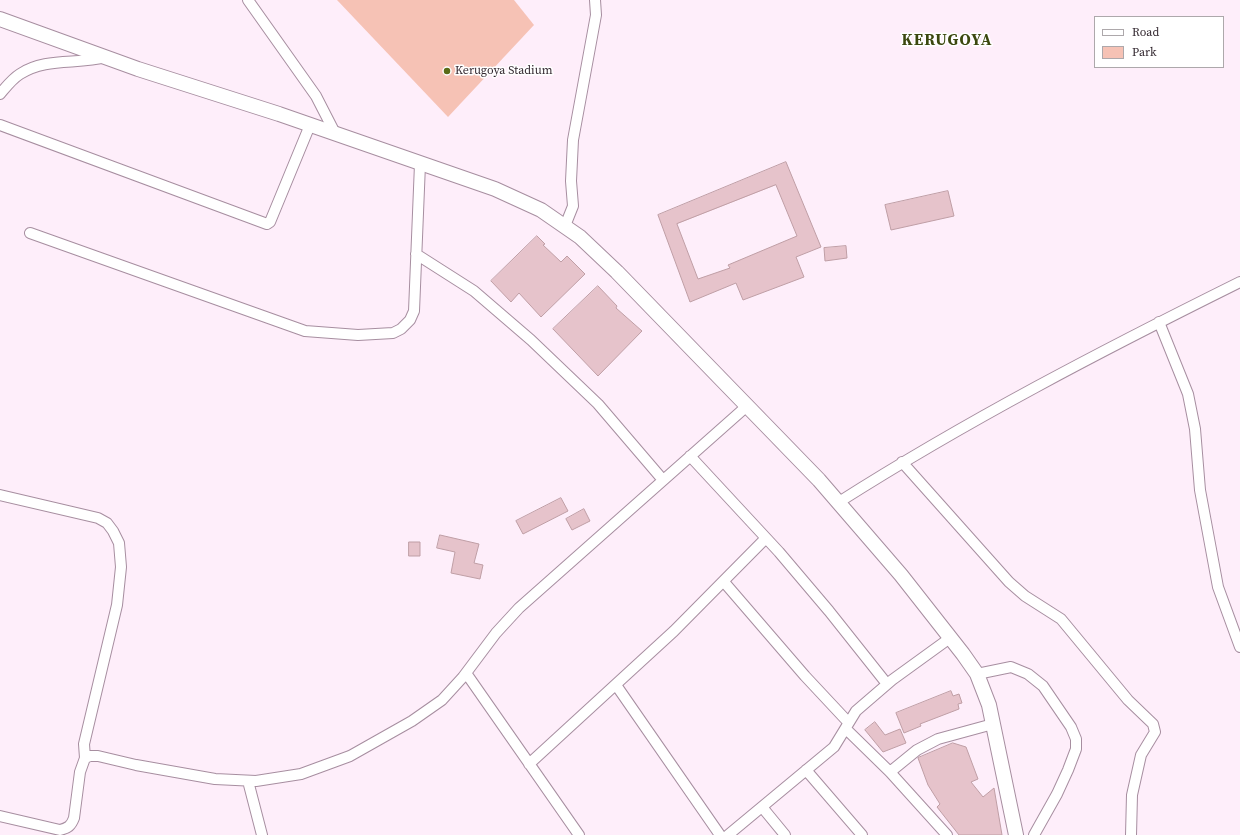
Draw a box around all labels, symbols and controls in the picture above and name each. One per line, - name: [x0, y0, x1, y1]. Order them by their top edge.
- legend: [1094, 16, 1224, 68]
- text: Road: [1132, 24, 1159, 40]
- district label: KERUGOYA: [901, 31, 993, 51]
- text: Park: [1132, 44, 1157, 60]
- place label: Kerugoya Stadium: [455, 64, 552, 78]
- marker: Kerugoya Stadium: [442, 66, 452, 76]

